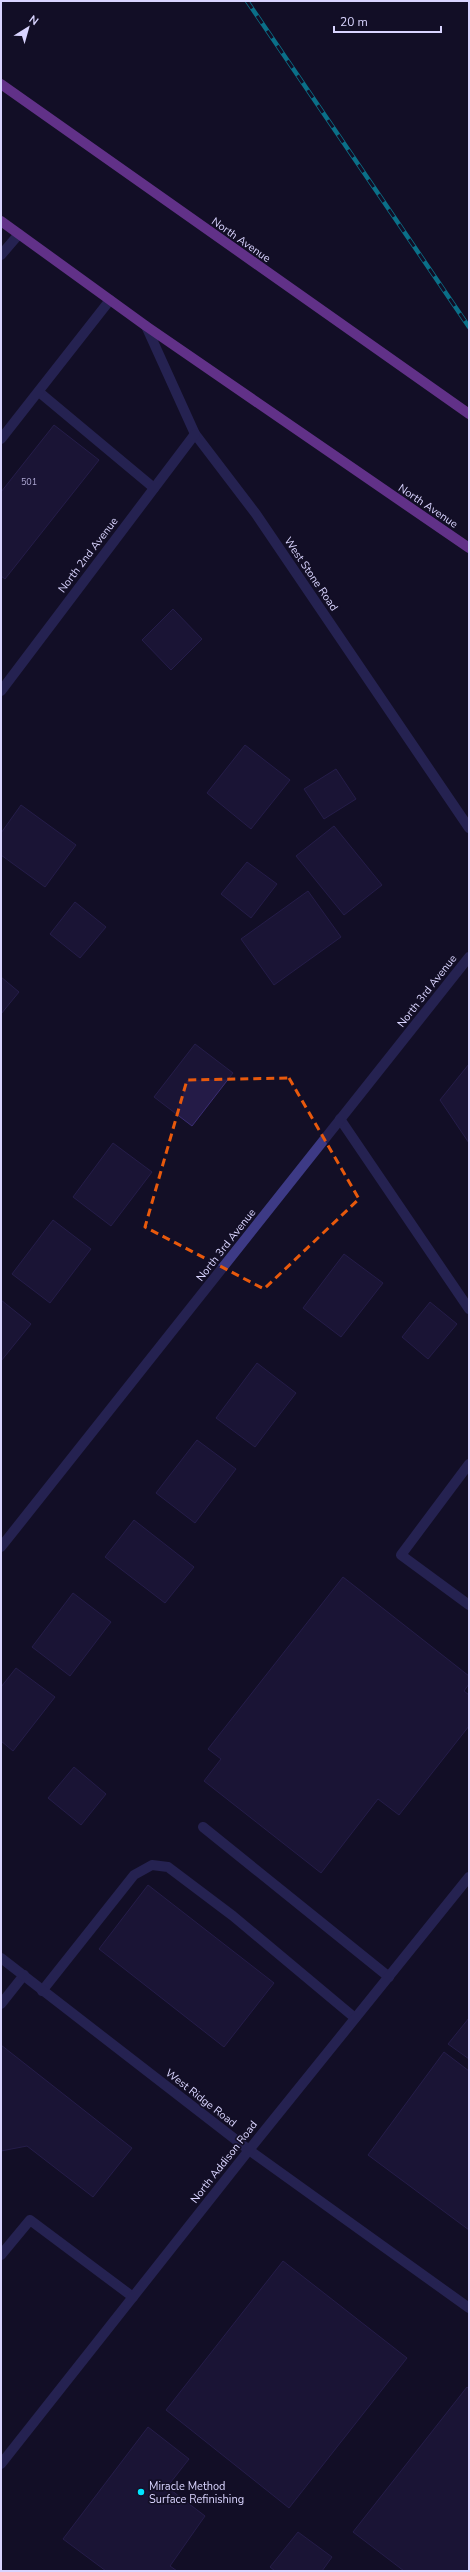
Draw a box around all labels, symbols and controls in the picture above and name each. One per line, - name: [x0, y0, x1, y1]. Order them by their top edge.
- north arrow: [8, 8, 48, 48]
- scale bar: [334, 8, 441, 34]
- text: N: [26, 12, 42, 29]
- text: 20 m: [340, 14, 368, 30]
- street label: North Avenue: [208, 214, 274, 266]
- house number: 501: [21, 476, 37, 488]
- street label: North Avenue: [395, 481, 461, 532]
- street label: North 2nd Avenue: [55, 514, 121, 596]
- street label: West Stone Road: [281, 534, 341, 614]
- street label: North 3rd Avenue: [394, 951, 460, 1031]
- street label: North 3rd Avenue: [193, 1205, 259, 1285]
- street label: West Ridge Road: [162, 2066, 240, 2130]
- street label: North Addison Road: [187, 2118, 261, 2206]
- place label: Miracle Method Surface Refinishing: [149, 2479, 244, 2507]
- marker: Miracle Method Surface Refinishing: [136, 2487, 146, 2497]

